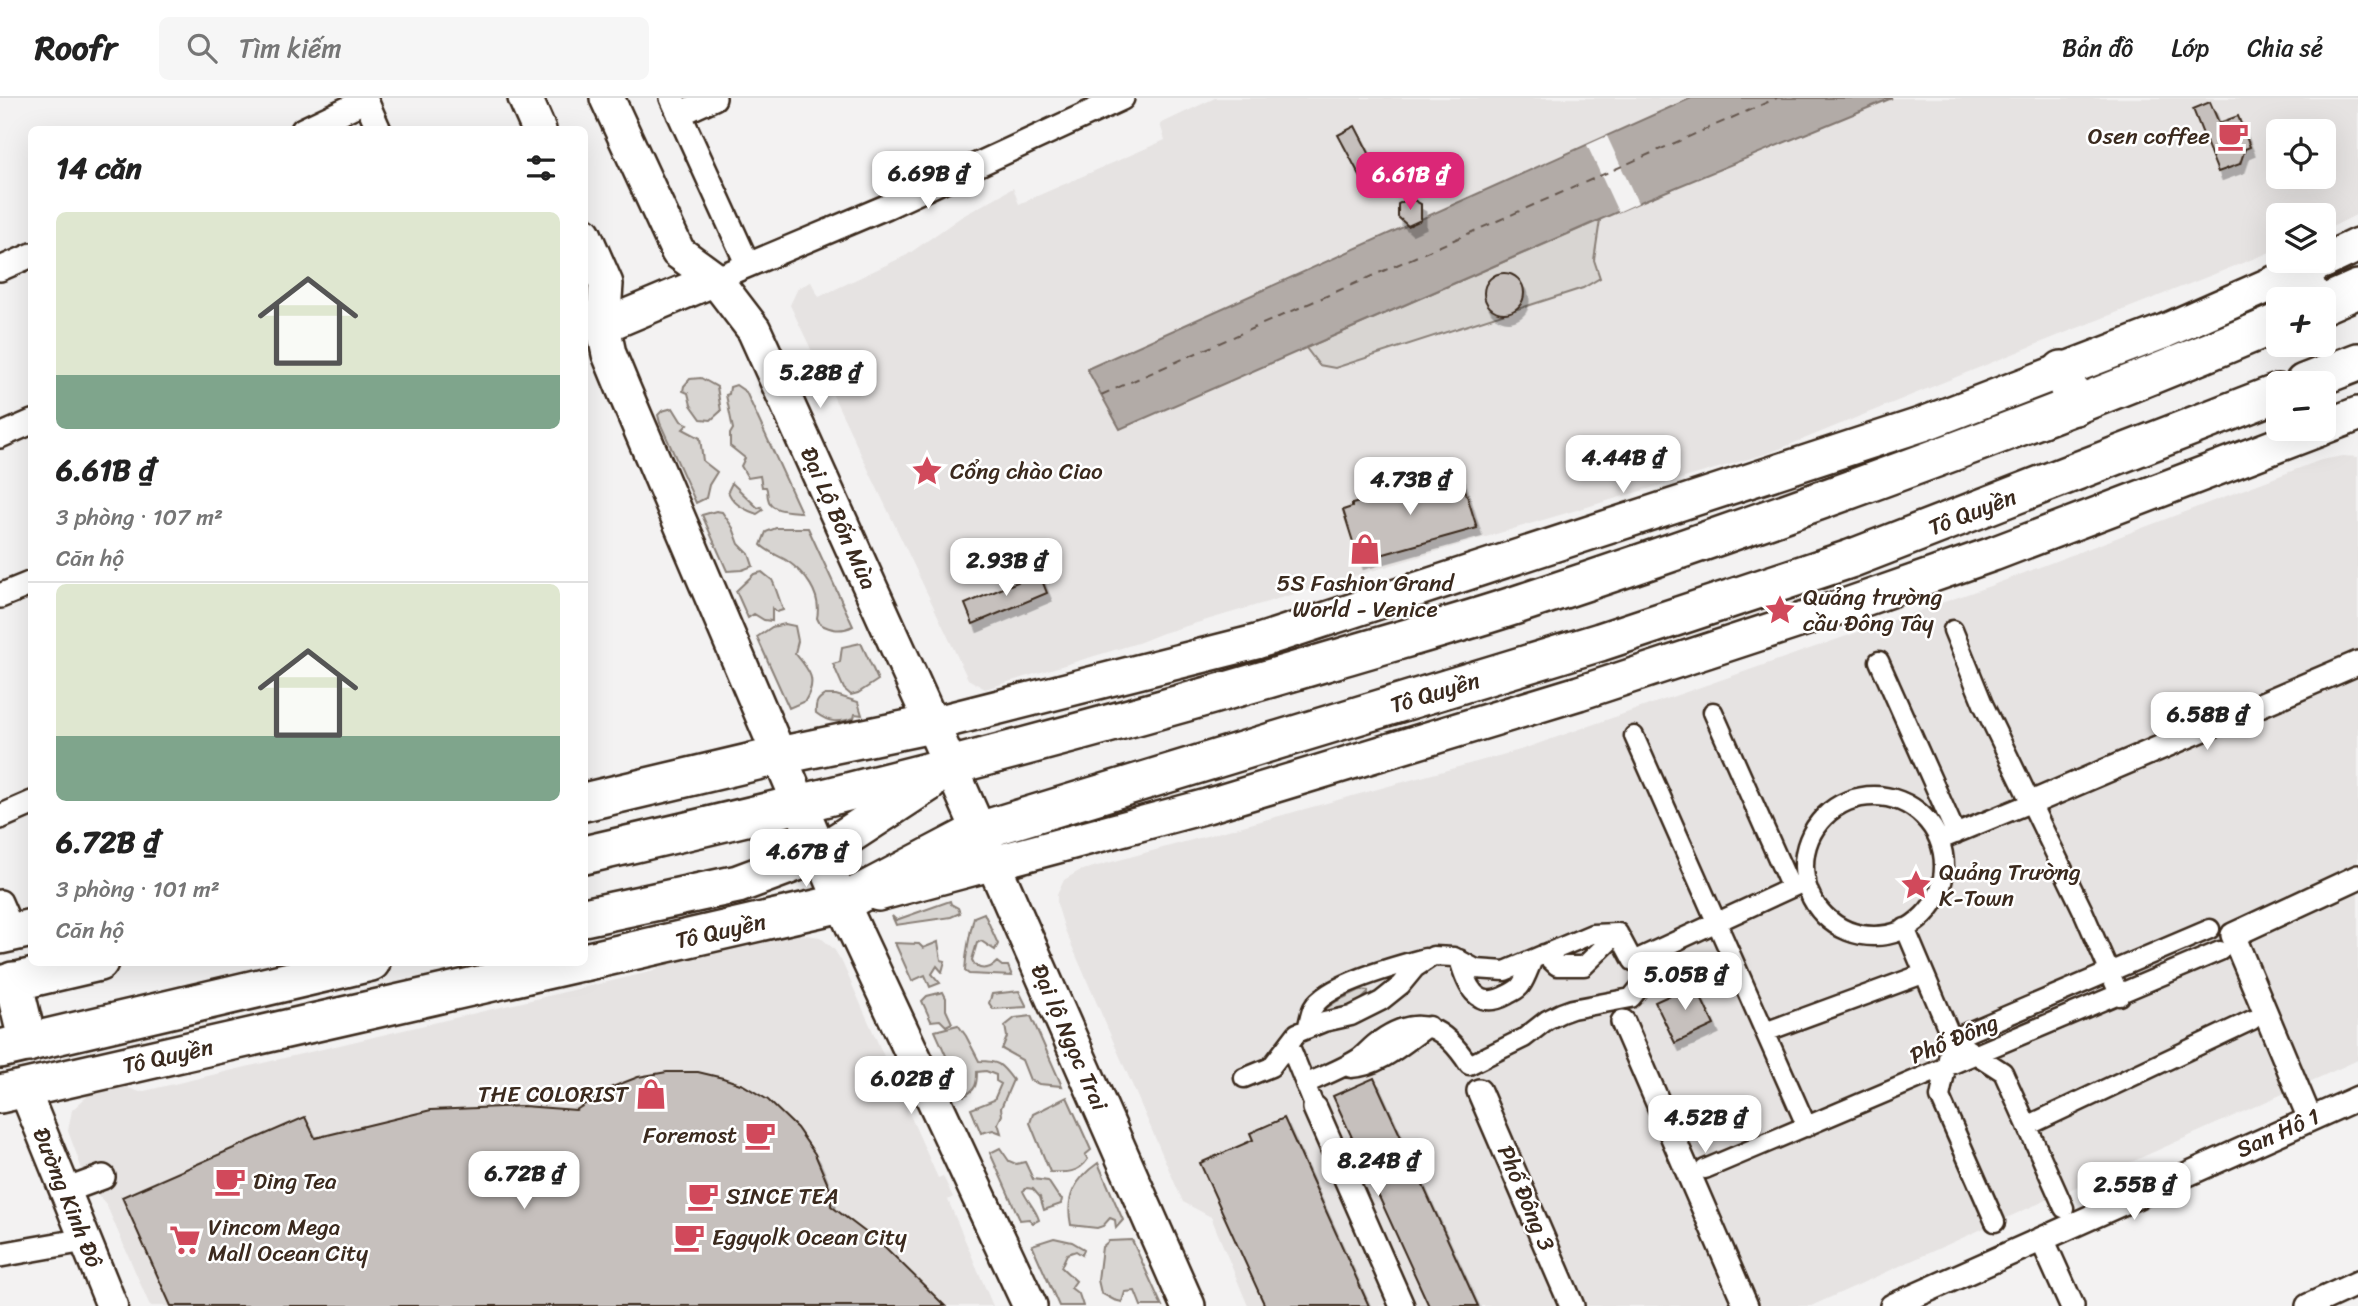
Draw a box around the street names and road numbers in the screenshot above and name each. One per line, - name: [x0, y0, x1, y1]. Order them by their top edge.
- street label: Đại Lộ Bốn Mùa: [789, 440, 889, 596]
- street label: Tô Quyền: [1922, 476, 2022, 547]
- street label: Tô Quyền: [1385, 659, 1485, 725]
- street label: Tô Quyền: [671, 901, 770, 961]
- street label: Đại lộ Ngọc Trai: [1019, 957, 1120, 1118]
- street label: Phố Đông: [1903, 1002, 2005, 1076]
- street label: Tô Quyền: [118, 1026, 217, 1086]
- street label: San Hô 1: [2229, 1096, 2327, 1170]
- street label: Đường Kinh Đô: [21, 1121, 115, 1274]
- street label: Phố Đông 3: [1485, 1139, 1567, 1258]

